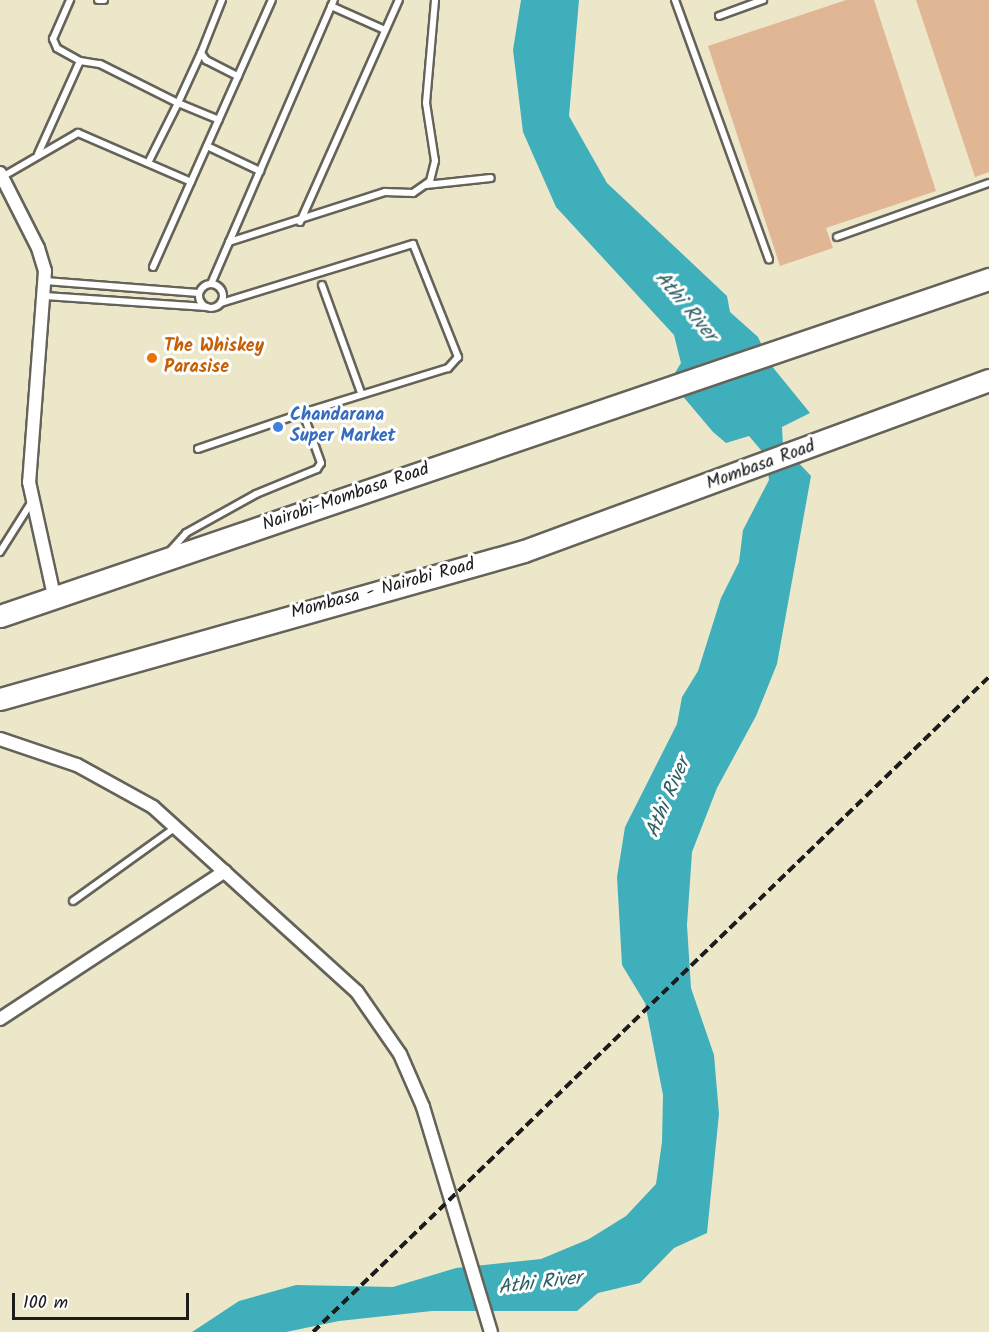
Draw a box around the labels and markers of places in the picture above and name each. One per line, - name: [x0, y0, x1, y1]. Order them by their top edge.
- place label: The Whiskey Parasise: [164, 337, 264, 380]
- marker: The Whiskey Parasise: [145, 351, 159, 365]
- place label: Chandarana Super Market: [290, 406, 396, 448]
- marker: Chandarana Super Market: [271, 420, 285, 434]

